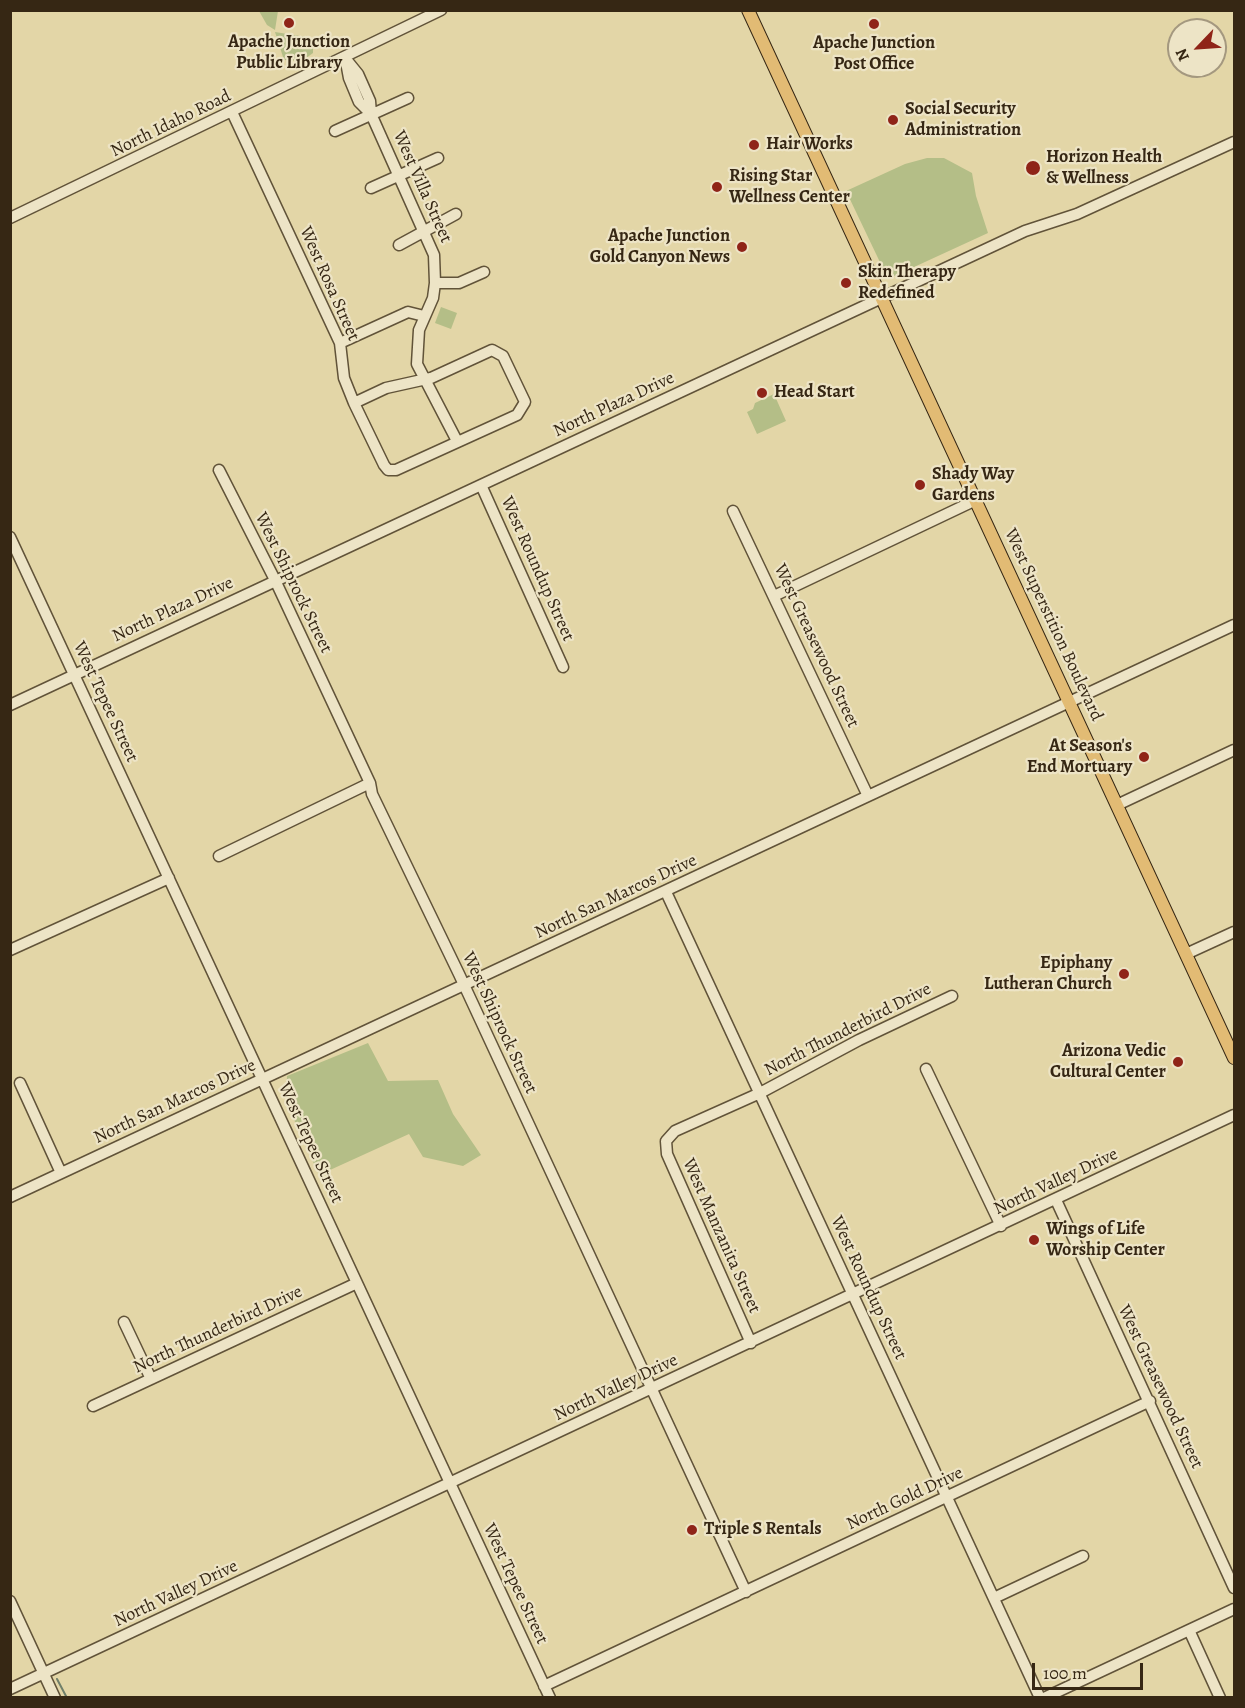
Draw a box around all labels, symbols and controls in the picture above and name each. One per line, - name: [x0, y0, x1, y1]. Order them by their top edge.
- marker: Apache Junction Public Library: [282, 16, 296, 30]
- marker: Apache Junction Post Office: [867, 17, 881, 31]
- north arrow: [1167, 18, 1227, 78]
- place label: Apache Junction Public Library: [228, 32, 350, 74]
- place label: Apache Junction Post Office: [813, 33, 935, 76]
- text: N: [1170, 45, 1195, 65]
- street label: North Idaho Road: [107, 85, 235, 163]
- place label: Social Security Administration: [905, 99, 1021, 142]
- marker: Social Security Administration: [886, 113, 900, 127]
- street label: West Villa Street: [388, 128, 456, 246]
- place label: Hair Works: [766, 134, 853, 156]
- marker: Hair Works: [747, 138, 761, 152]
- place label: Horizon Health & Wellness: [1046, 147, 1162, 190]
- marker: Horizon Health & Wellness: [1024, 159, 1042, 177]
- place label: Rising Star Wellness Center: [729, 166, 850, 208]
- marker: Rising Star Wellness Center: [710, 180, 724, 194]
- street label: West Rosa Street: [294, 223, 364, 345]
- place label: Apache Junction Gold Canyon News: [590, 226, 730, 268]
- marker: Apache Junction Gold Canyon News: [735, 240, 749, 254]
- place label: Skin Therapy Redefined: [858, 262, 956, 304]
- marker: Skin Therapy Redefined: [839, 276, 853, 290]
- street label: North Plaza Drive: [550, 368, 678, 442]
- place label: Head Start: [774, 382, 855, 404]
- marker: Head Start: [755, 386, 769, 400]
- place label: Shady Way Gardens: [932, 464, 1014, 506]
- marker: Shady Way Gardens: [913, 478, 927, 492]
- street label: West Roundup Street: [495, 493, 579, 645]
- street label: West Shiprock Street: [250, 509, 336, 657]
- street label: West Superstition Boulevard: [999, 525, 1107, 725]
- street label: West Greasewood Street: [769, 561, 863, 731]
- street label: North Plaza Drive: [109, 573, 237, 647]
- street label: West Tepee Street: [68, 638, 142, 766]
- place label: At Season's End Mortuary: [1027, 736, 1132, 778]
- marker: At Season's End Mortuary: [1137, 750, 1151, 764]
- street label: North San Marcos Drive: [532, 850, 700, 944]
- street label: West Shiprock Street: [457, 949, 541, 1097]
- place label: Epiphany Lutheran Church: [984, 953, 1112, 996]
- marker: Epiphany Lutheran Church: [1117, 967, 1131, 981]
- street label: North Thunderbird Drive: [761, 979, 935, 1081]
- place label: Arizona Vedic Cultural Center: [1050, 1041, 1166, 1084]
- street label: North San Marcos Drive: [91, 1055, 259, 1149]
- marker: Arizona Vedic Cultural Center: [1171, 1055, 1185, 1069]
- street label: West Tepee Street: [273, 1079, 347, 1207]
- street label: North Valley Drive: [991, 1144, 1121, 1220]
- street label: West Manzanita Street: [677, 1155, 765, 1317]
- street label: West Roundup Street: [825, 1213, 911, 1363]
- place label: Wings of Life Worship Center: [1046, 1219, 1165, 1262]
- marker: Wings of Life Worship Center: [1027, 1233, 1041, 1247]
- street label: North Thunderbird Drive: [130, 1281, 306, 1379]
- street label: West Greasewood Street: [1113, 1302, 1207, 1472]
- street label: North Valley Drive: [551, 1350, 681, 1426]
- street label: North Gold Drive: [843, 1463, 967, 1535]
- place label: Triple S Rentals: [704, 1519, 822, 1541]
- street label: West Tepee Street: [478, 1520, 552, 1648]
- marker: Triple S Rentals: [685, 1523, 699, 1537]
- street label: North Valley Drive: [111, 1556, 241, 1632]
- scale bar: [1035, 1651, 1146, 1689]
- text: 100 m: [1043, 1661, 1087, 1685]

